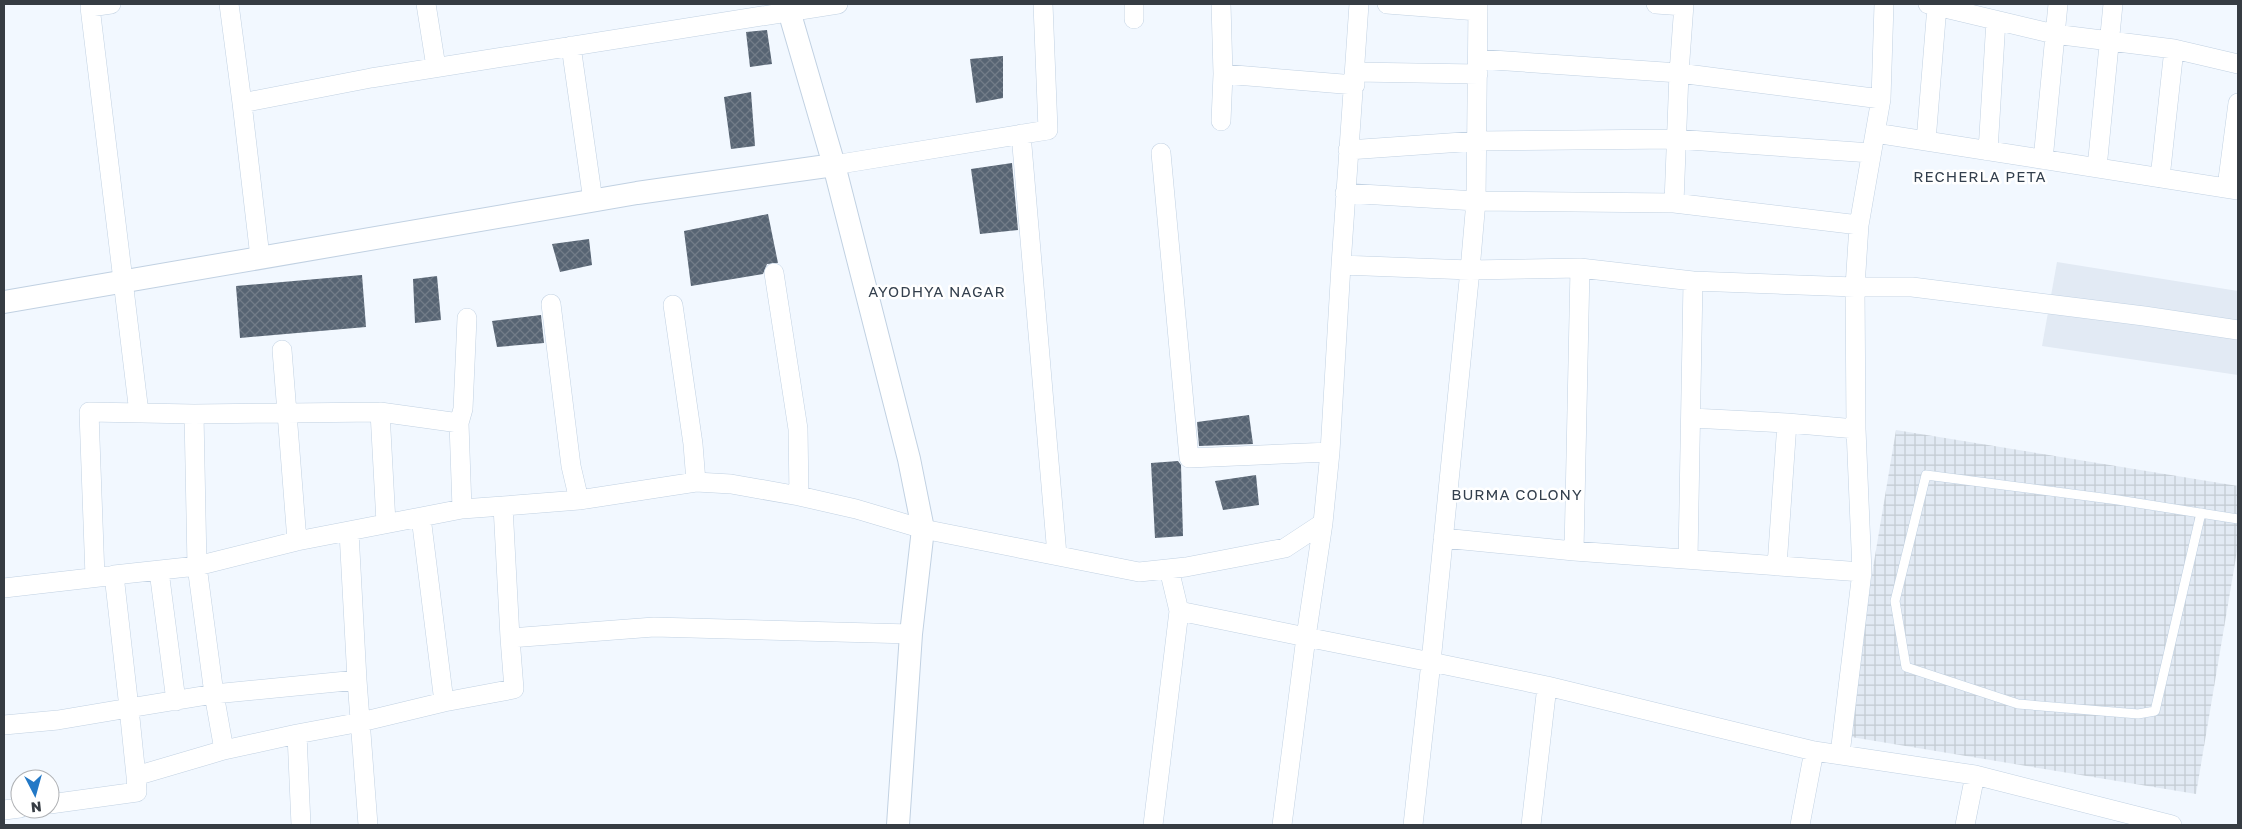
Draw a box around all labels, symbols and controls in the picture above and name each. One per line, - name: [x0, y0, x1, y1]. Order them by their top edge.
- district label: RECHERLA PETA: [1913, 167, 2047, 185]
- district label: AYODHYA NAGAR: [868, 282, 1006, 300]
- district label: BURMA COLONY: [1451, 485, 1583, 503]
- north arrow: [10, 769, 60, 819]
- text: N: [30, 798, 43, 816]

